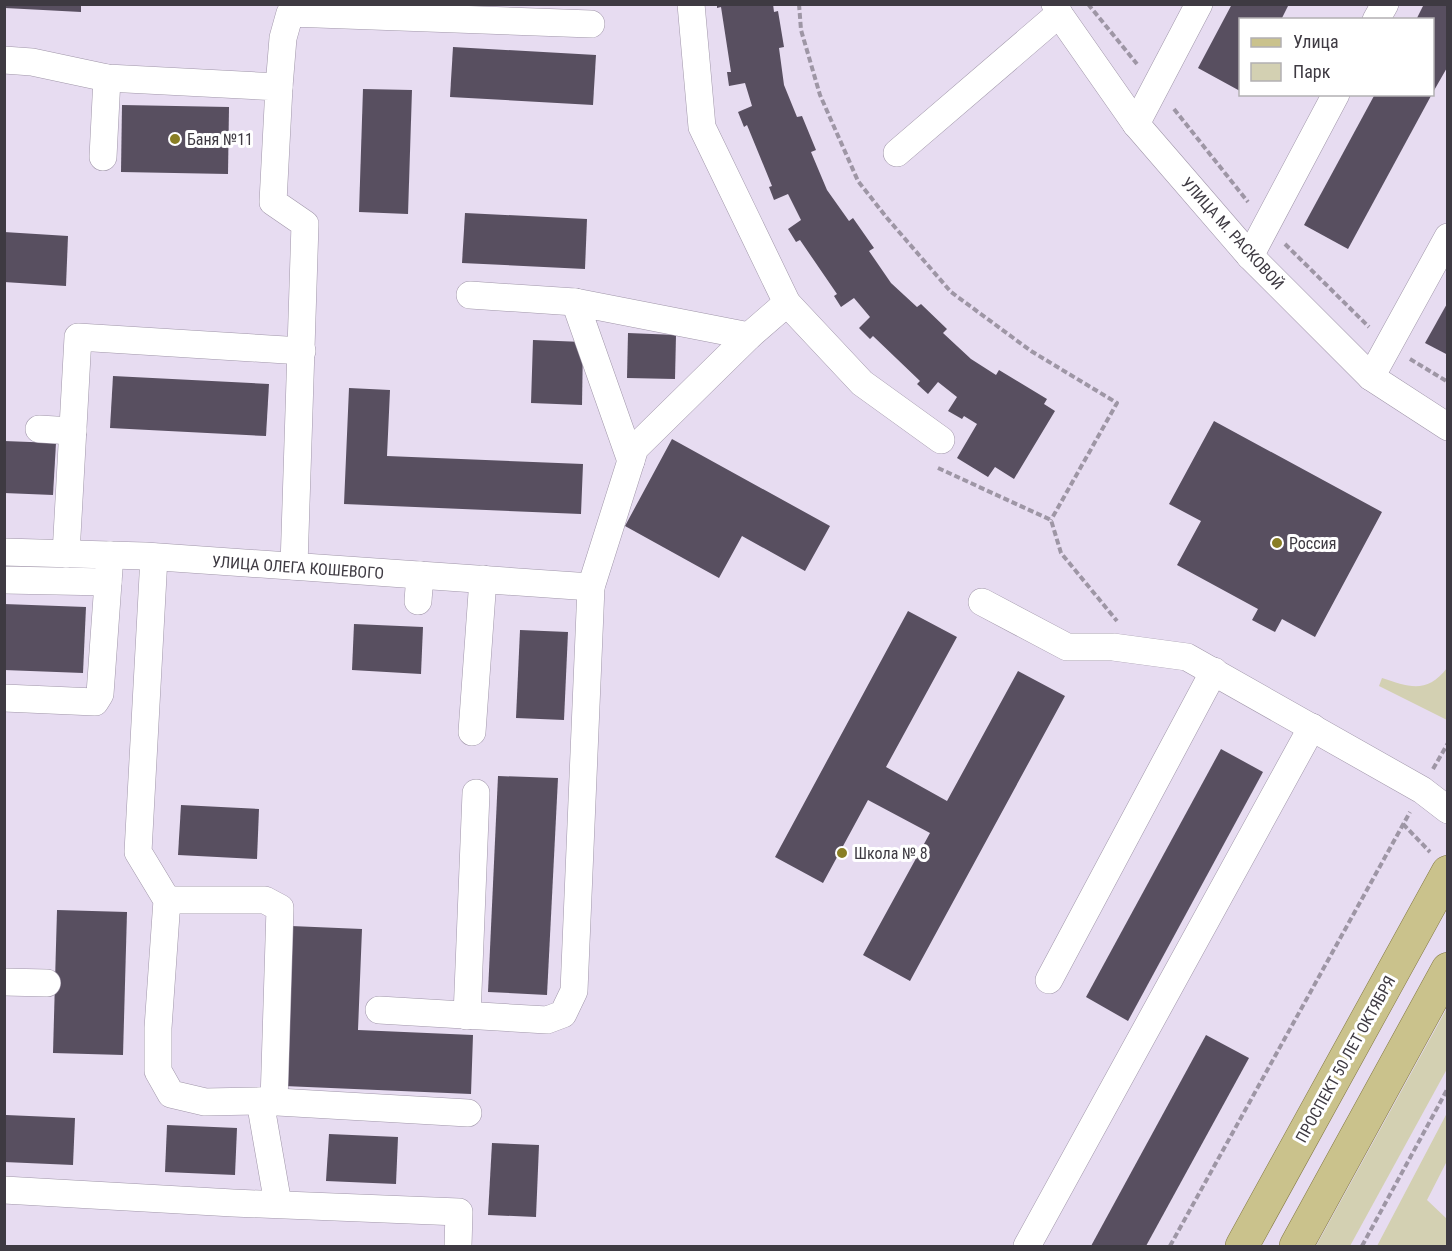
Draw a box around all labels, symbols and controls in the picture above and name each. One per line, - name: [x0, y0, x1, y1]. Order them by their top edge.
- legend: [1239, 18, 1434, 96]
- text: Улица: [1293, 31, 1339, 52]
- text: Парк: [1293, 61, 1331, 82]
- place label: Баня №11: [187, 130, 253, 149]
- marker: Баня №11: [168, 132, 182, 146]
- street label: УЛИЦА М. РАСКОВОЙ: [1177, 173, 1288, 293]
- place label: Россия: [1289, 534, 1336, 553]
- marker: Россия: [1270, 536, 1284, 550]
- street label: УЛИЦА ОЛЕГА КОШЕВОГО: [211, 552, 385, 583]
- place label: Школа № 8: [854, 844, 928, 863]
- marker: Школа № 8: [835, 846, 849, 860]
- street label: ПРОСПЕКТ 50 ЛЕТ ОКТЯБРЯ: [1292, 973, 1399, 1146]

